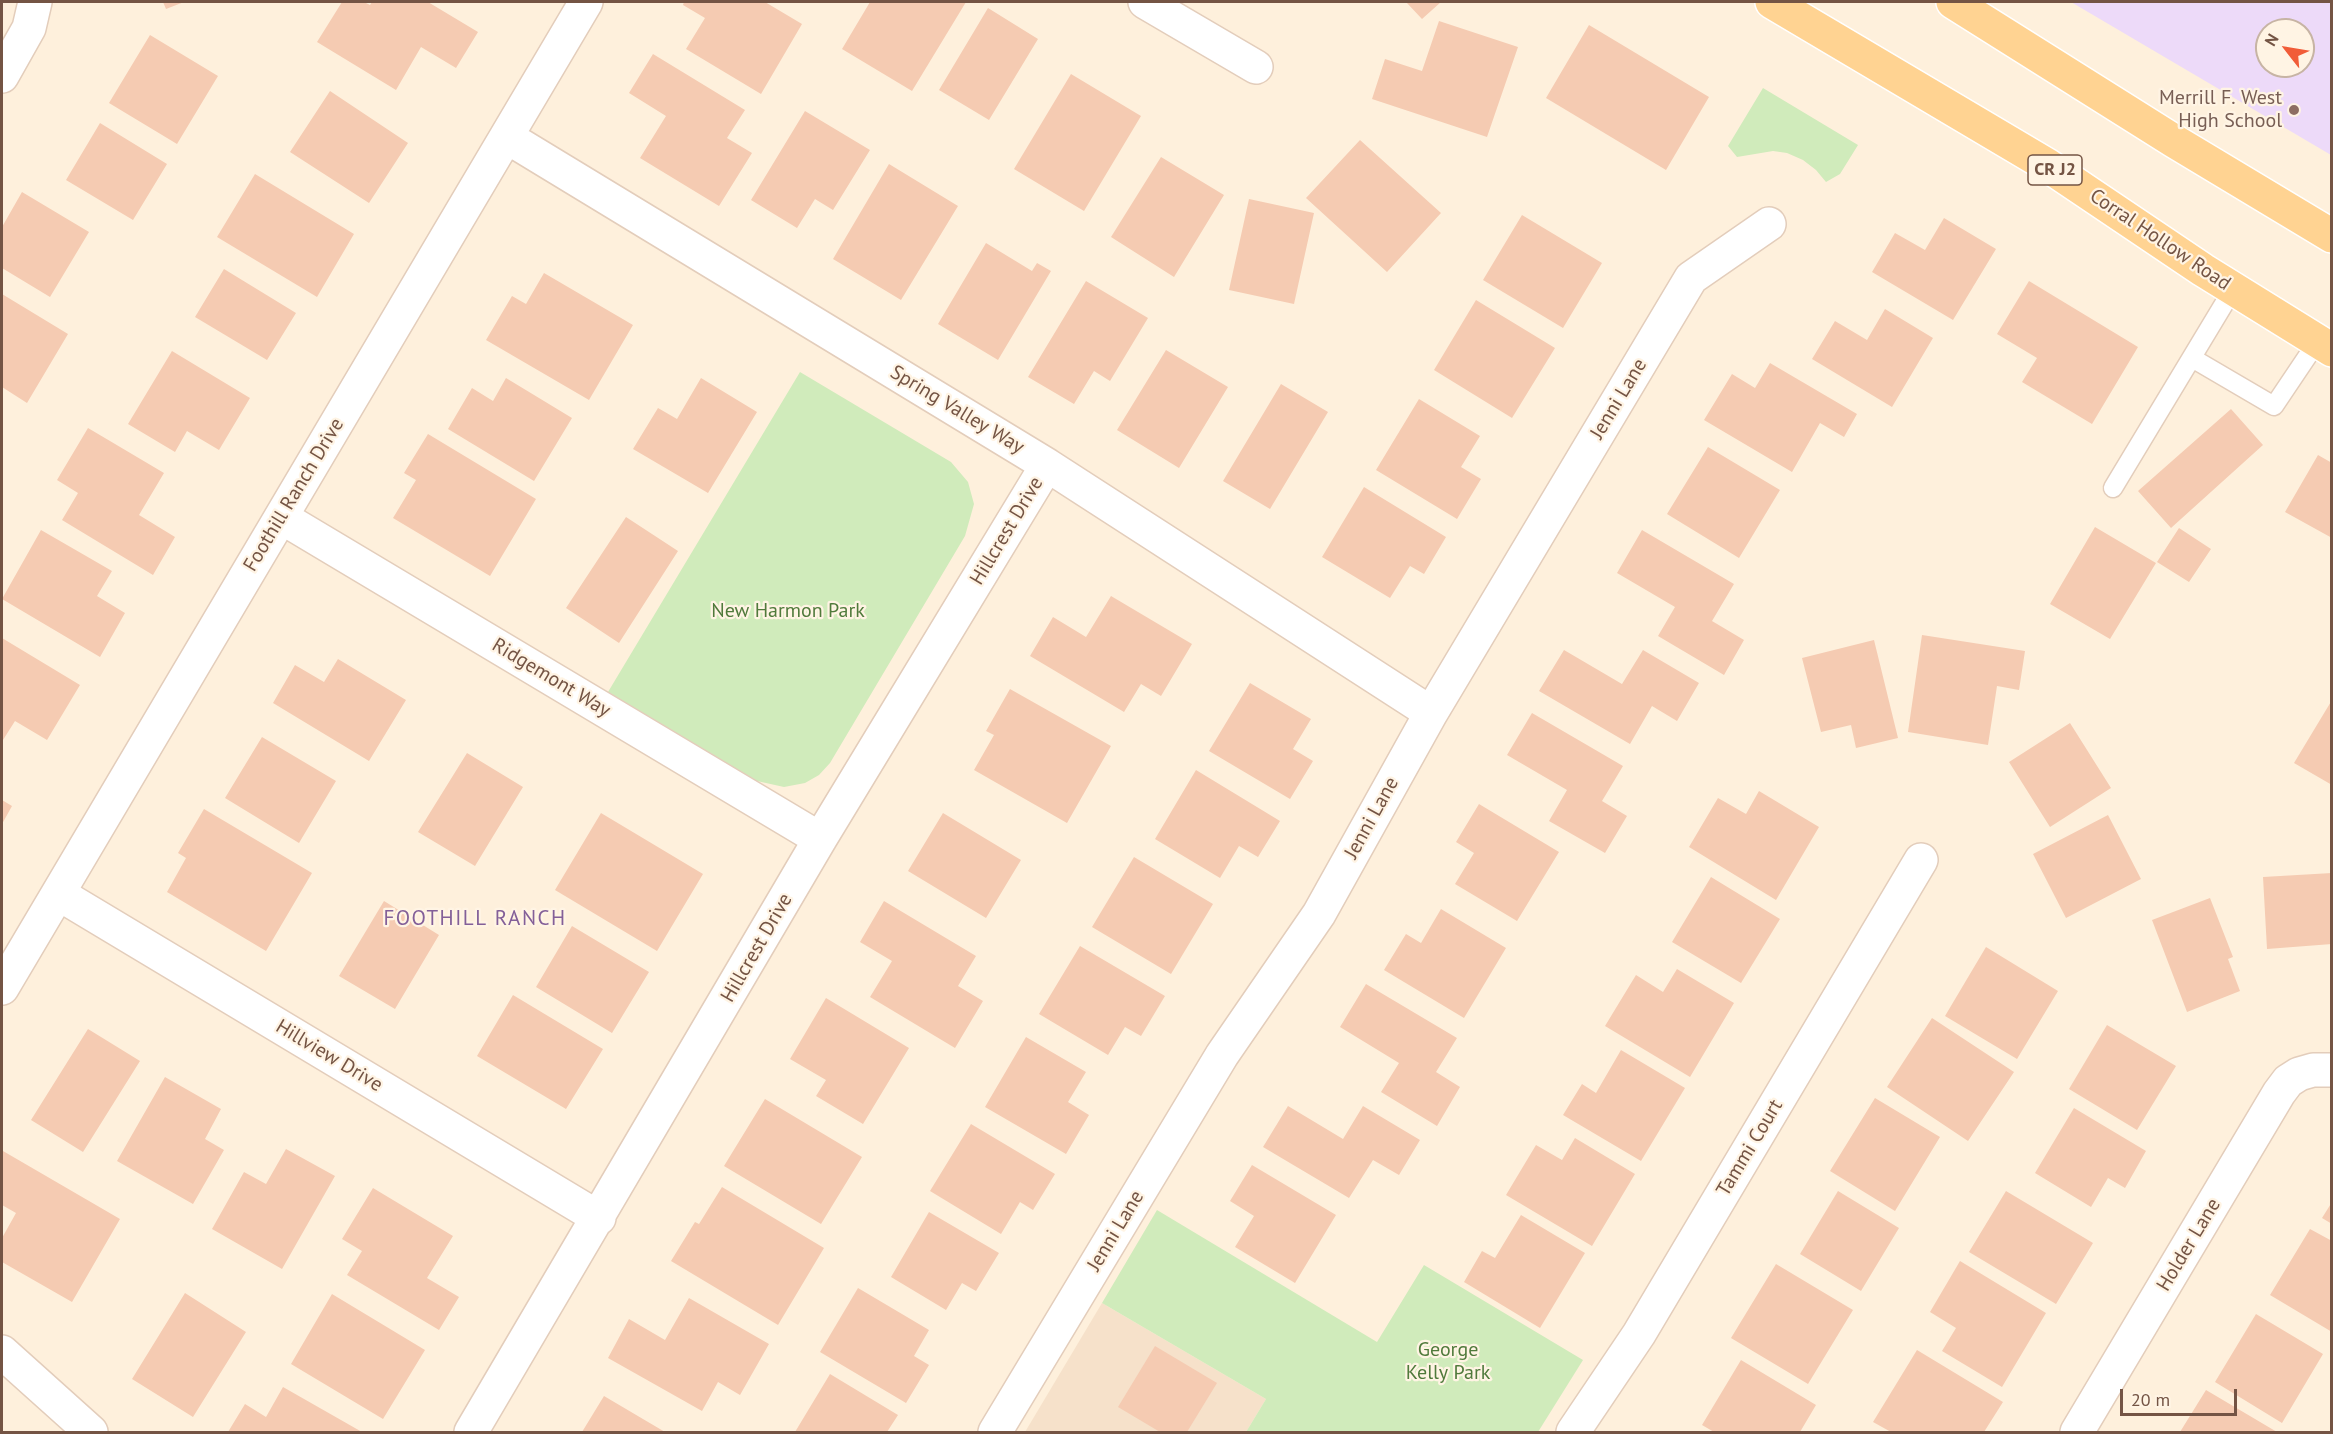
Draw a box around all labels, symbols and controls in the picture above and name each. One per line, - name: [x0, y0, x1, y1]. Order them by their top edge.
- north arrow: [2255, 18, 2315, 78]
- text: N: [2260, 30, 2283, 49]
- place label: Merrill F. West High School: [2159, 86, 2282, 133]
- marker: Merrill F. West High School: [2287, 103, 2301, 117]
- road number: CR J2: [2028, 155, 2082, 185]
- street label: Corral Hollow Road: [2085, 184, 2235, 296]
- street label: Jenni Lane: [1586, 354, 1652, 444]
- street label: Spring Valley Way: [886, 361, 1028, 459]
- street label: Foothill Ranch Drive: [239, 414, 349, 576]
- street label: Hillcrest Drive: [965, 473, 1049, 589]
- park label: New Harmon Park: [711, 599, 865, 623]
- street label: Ridgemont Way: [487, 633, 615, 723]
- street label: Jenni Lane: [1340, 773, 1404, 863]
- street label: Hillcrest Drive: [716, 889, 798, 1007]
- district label: FOOTHILL RANCH: [383, 906, 567, 932]
- street label: Hillview Drive: [271, 1015, 387, 1097]
- street label: Tammi Court: [1712, 1095, 1788, 1201]
- street label: Jenni Lane: [1083, 1186, 1149, 1276]
- street label: Holder Lane: [2152, 1194, 2226, 1296]
- park label: George Kelly Park: [1406, 1338, 1490, 1385]
- scale bar: [2123, 1377, 2240, 1415]
- text: 20 m: [2131, 1388, 2170, 1411]

